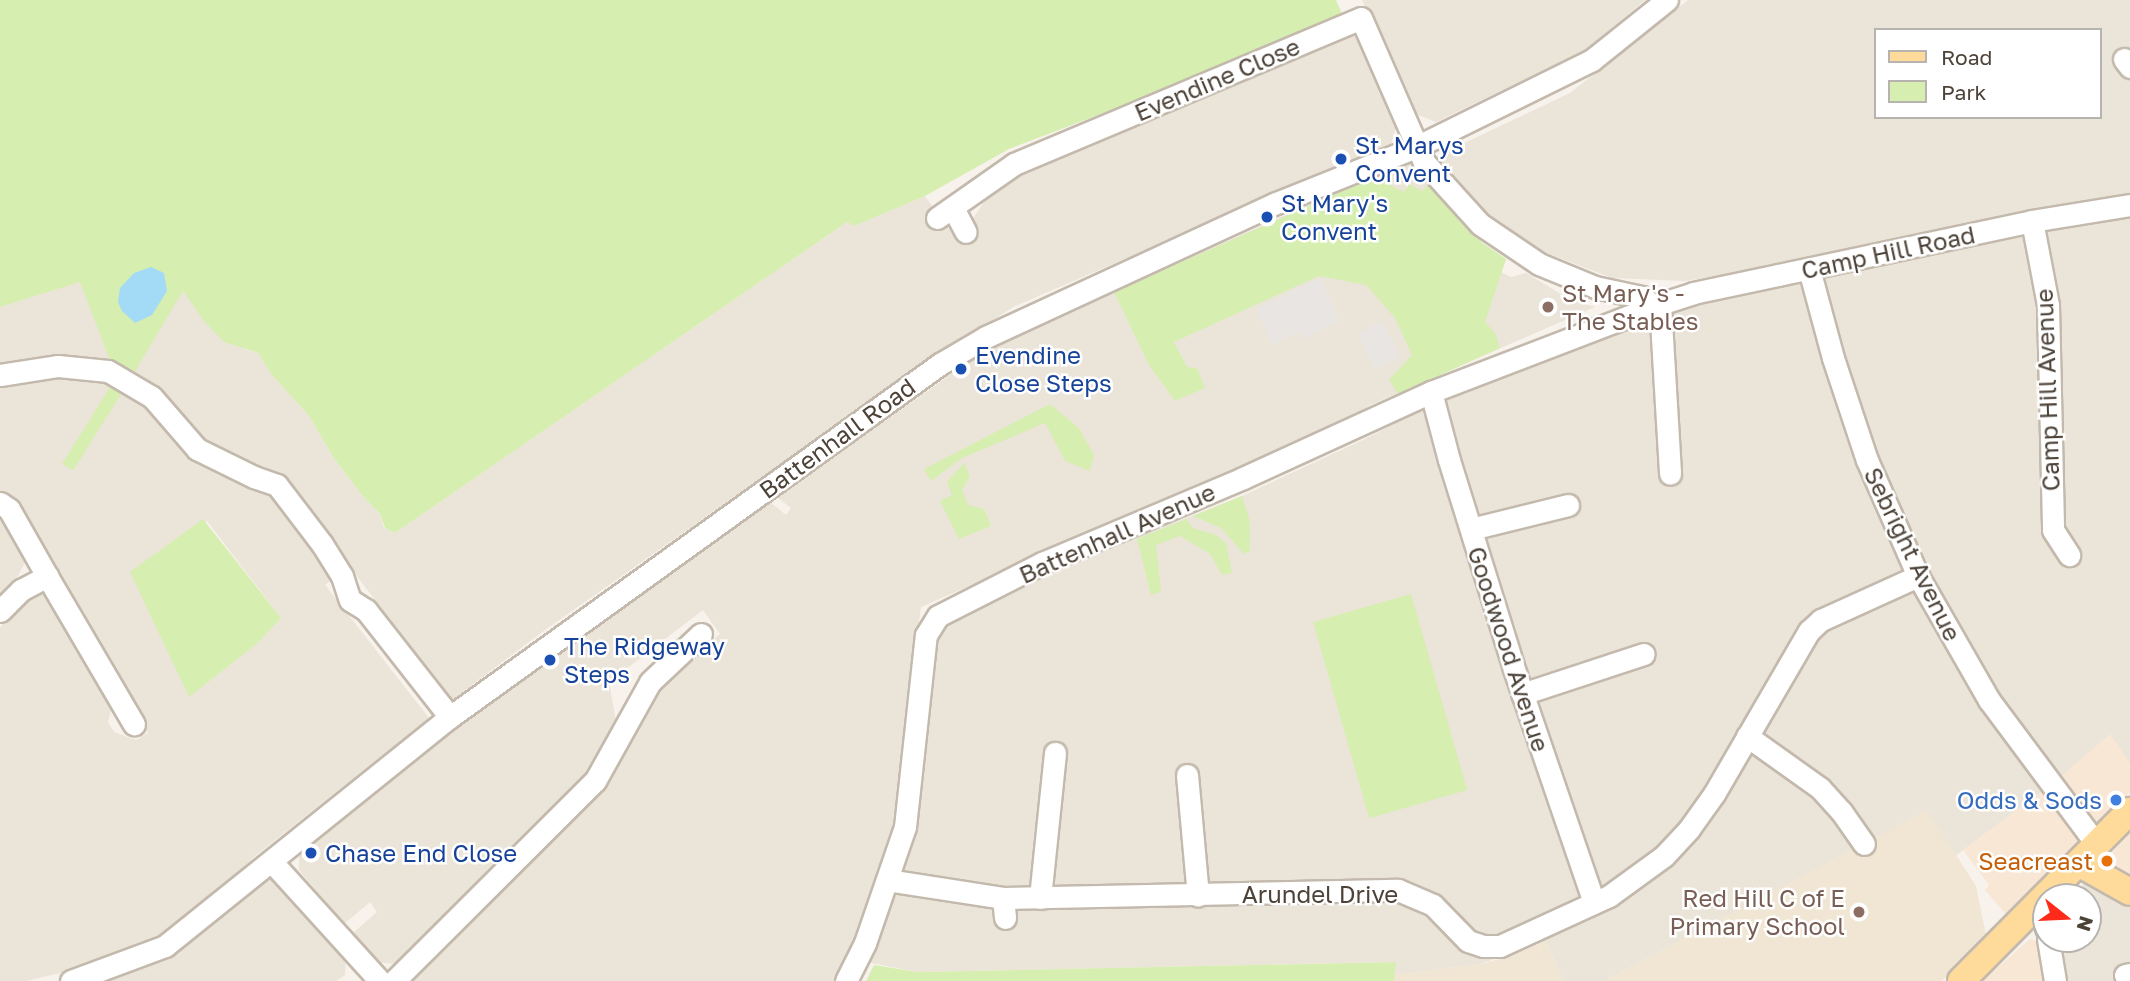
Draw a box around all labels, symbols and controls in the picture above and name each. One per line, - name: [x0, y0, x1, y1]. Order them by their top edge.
- legend: [1874, 28, 2102, 119]
- street label: Evendine Close: [1130, 31, 1304, 127]
- text: Road: [1941, 44, 1992, 70]
- text: Park: [1941, 79, 1986, 105]
- place label: St. Marys Convent: [1355, 131, 1464, 187]
- marker: St. Marys Convent: [1333, 151, 1349, 167]
- place label: St Mary's Convent: [1281, 189, 1388, 245]
- marker: St Mary's Convent: [1259, 209, 1275, 225]
- street label: Camp Hill Road: [1799, 220, 1977, 284]
- place label: St Mary's - The Stables: [1562, 279, 1698, 335]
- street label: Camp Hill Avenue: [2029, 288, 2065, 492]
- marker: St Mary's - The Stables: [1540, 299, 1556, 315]
- place label: Evendine Close Steps: [975, 341, 1112, 397]
- marker: Evendine Close Steps: [953, 361, 969, 377]
- street label: Battenhall Road: [753, 372, 921, 504]
- street label: Sebright Avenue: [1859, 463, 1967, 645]
- street label: Battenhall Avenue: [1015, 477, 1219, 589]
- street label: Goodwood Avenue: [1462, 543, 1556, 755]
- place label: The Ridgeway Steps: [564, 632, 725, 688]
- marker: The Ridgeway Steps: [542, 652, 558, 668]
- place label: Odds & Sods: [1957, 786, 2102, 814]
- marker: Odds & Sods: [2108, 792, 2124, 808]
- place label: Chase End Close: [325, 839, 517, 867]
- marker: Chase End Close: [303, 845, 319, 861]
- place label: Seacreast: [1978, 847, 2093, 875]
- marker: Seacreast: [2099, 853, 2115, 869]
- street label: Arundel Drive: [1242, 880, 1398, 908]
- north arrow: [2032, 883, 2102, 953]
- place label: Red Hill C of E Primary School: [1669, 884, 1845, 940]
- marker: Red Hill C of E Primary School: [1851, 904, 1867, 920]
- text: N: [2072, 914, 2099, 934]

